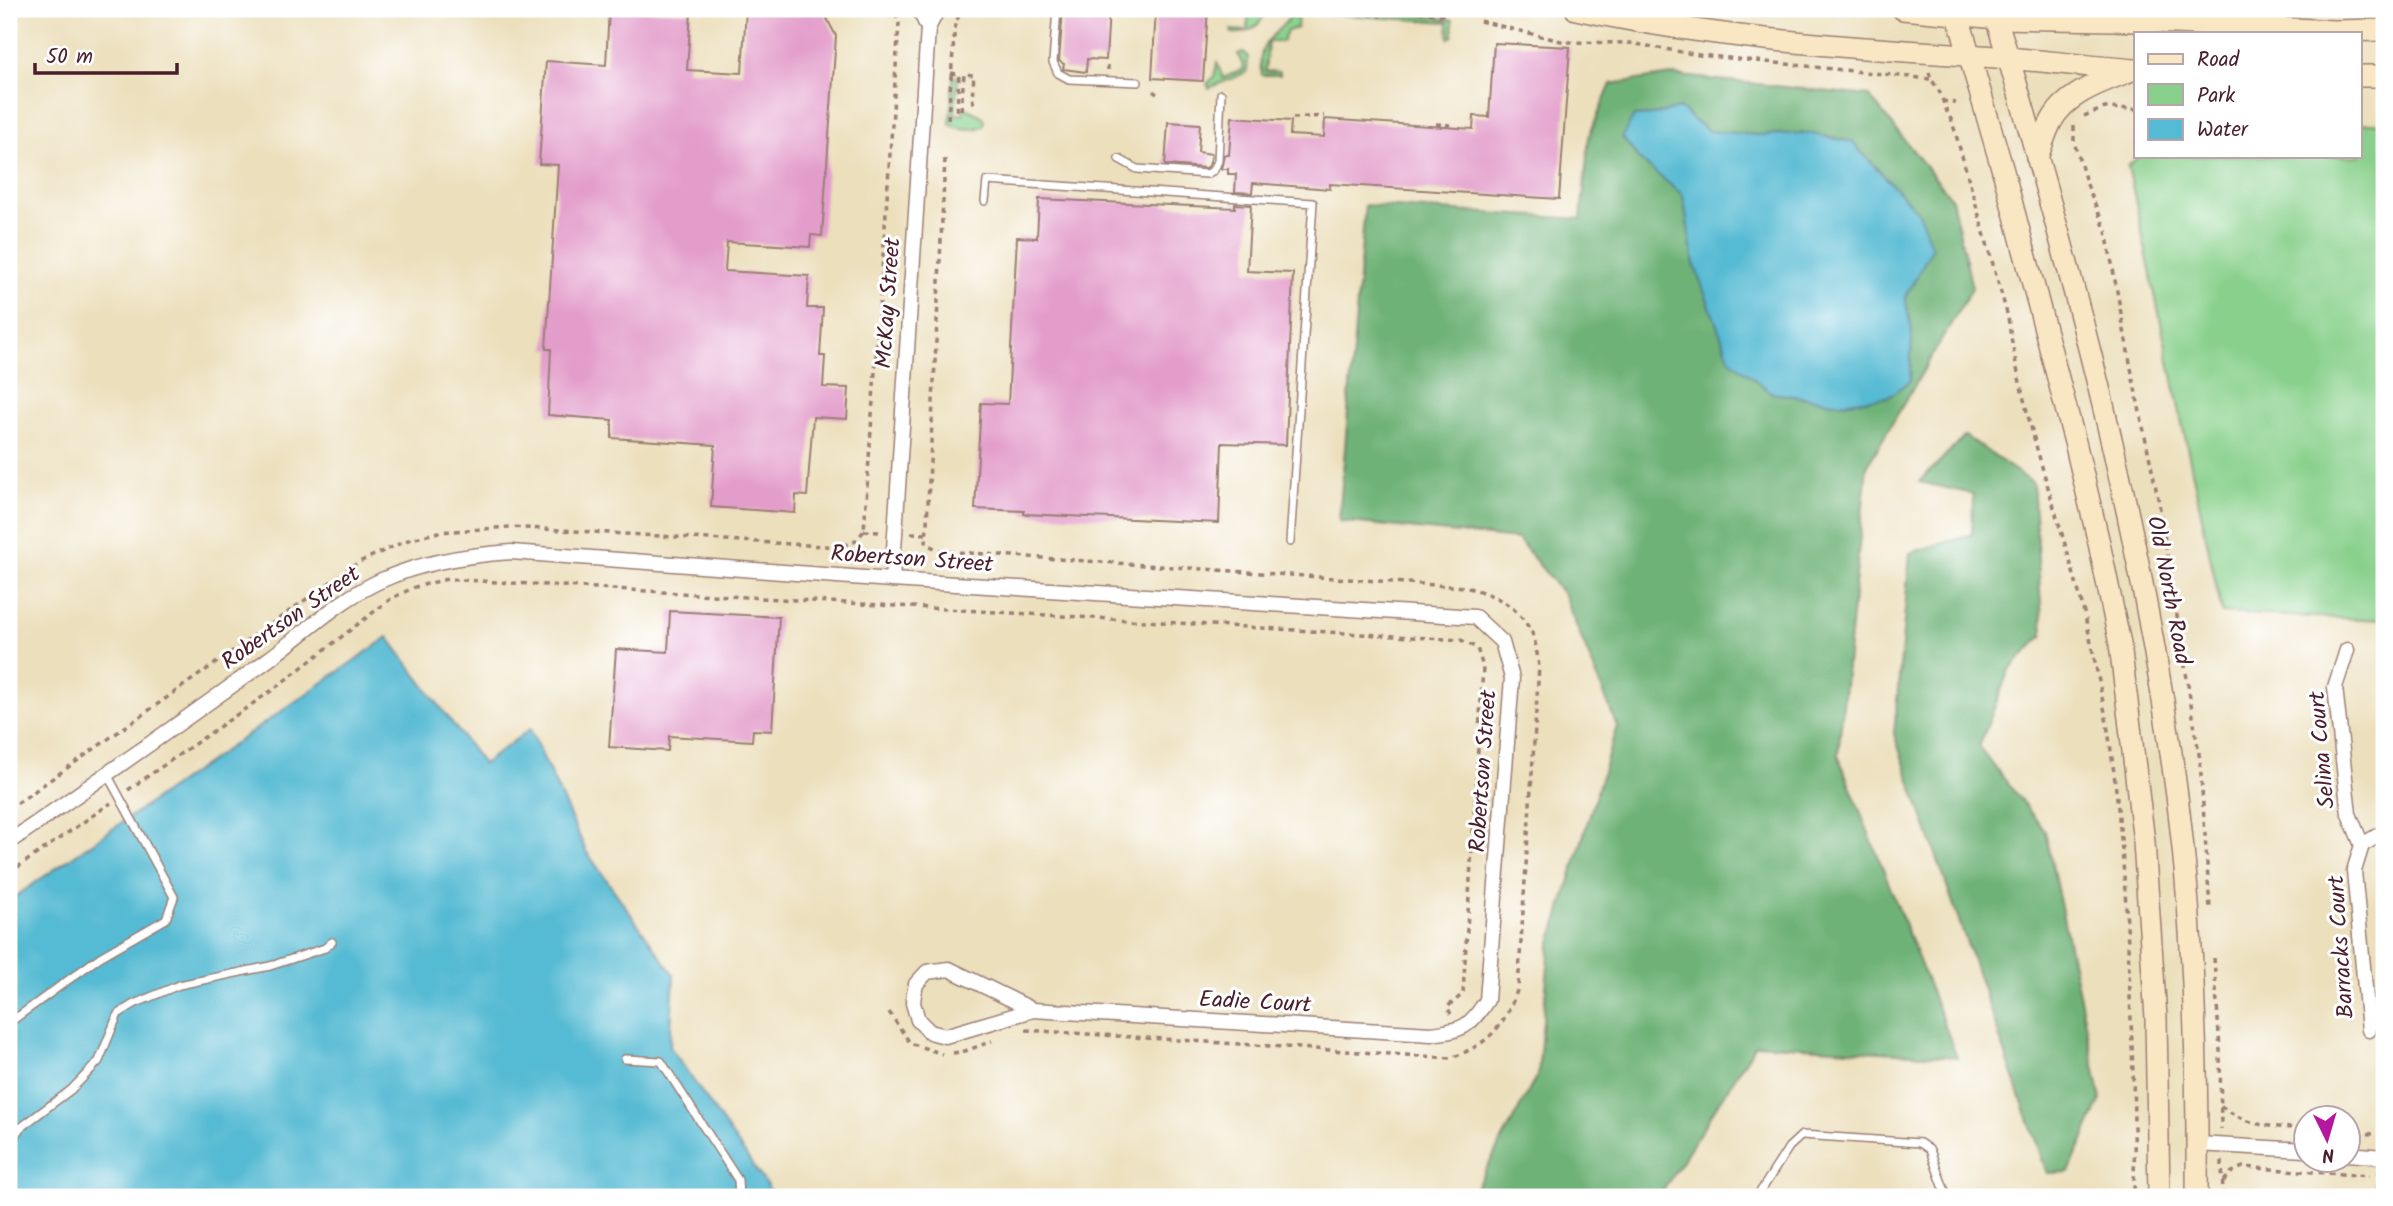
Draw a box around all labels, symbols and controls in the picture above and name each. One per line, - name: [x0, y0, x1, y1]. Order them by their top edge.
- scale bar: [35, 32, 177, 76]
- legend: [2134, 32, 2362, 158]
- text: 50 m: [46, 41, 93, 74]
- text: Road: [2197, 44, 2240, 77]
- text: Park: [2197, 80, 2235, 113]
- text: Water: [2197, 114, 2249, 147]
- street label: McKay Street: [866, 235, 912, 370]
- street label: Old North Road: [2136, 513, 2200, 668]
- street label: Robertson Street: [829, 536, 995, 584]
- street label: Robertson Street: [214, 557, 369, 680]
- street label: Robertson Street: [1460, 688, 1508, 854]
- street label: Selina Court: [2300, 689, 2346, 810]
- street label: Barracks Court: [2319, 873, 2365, 1020]
- street label: Eadie Court: [1198, 982, 1313, 1024]
- north arrow: [2292, 1104, 2362, 1174]
- text: N: [2321, 1138, 2336, 1169]

